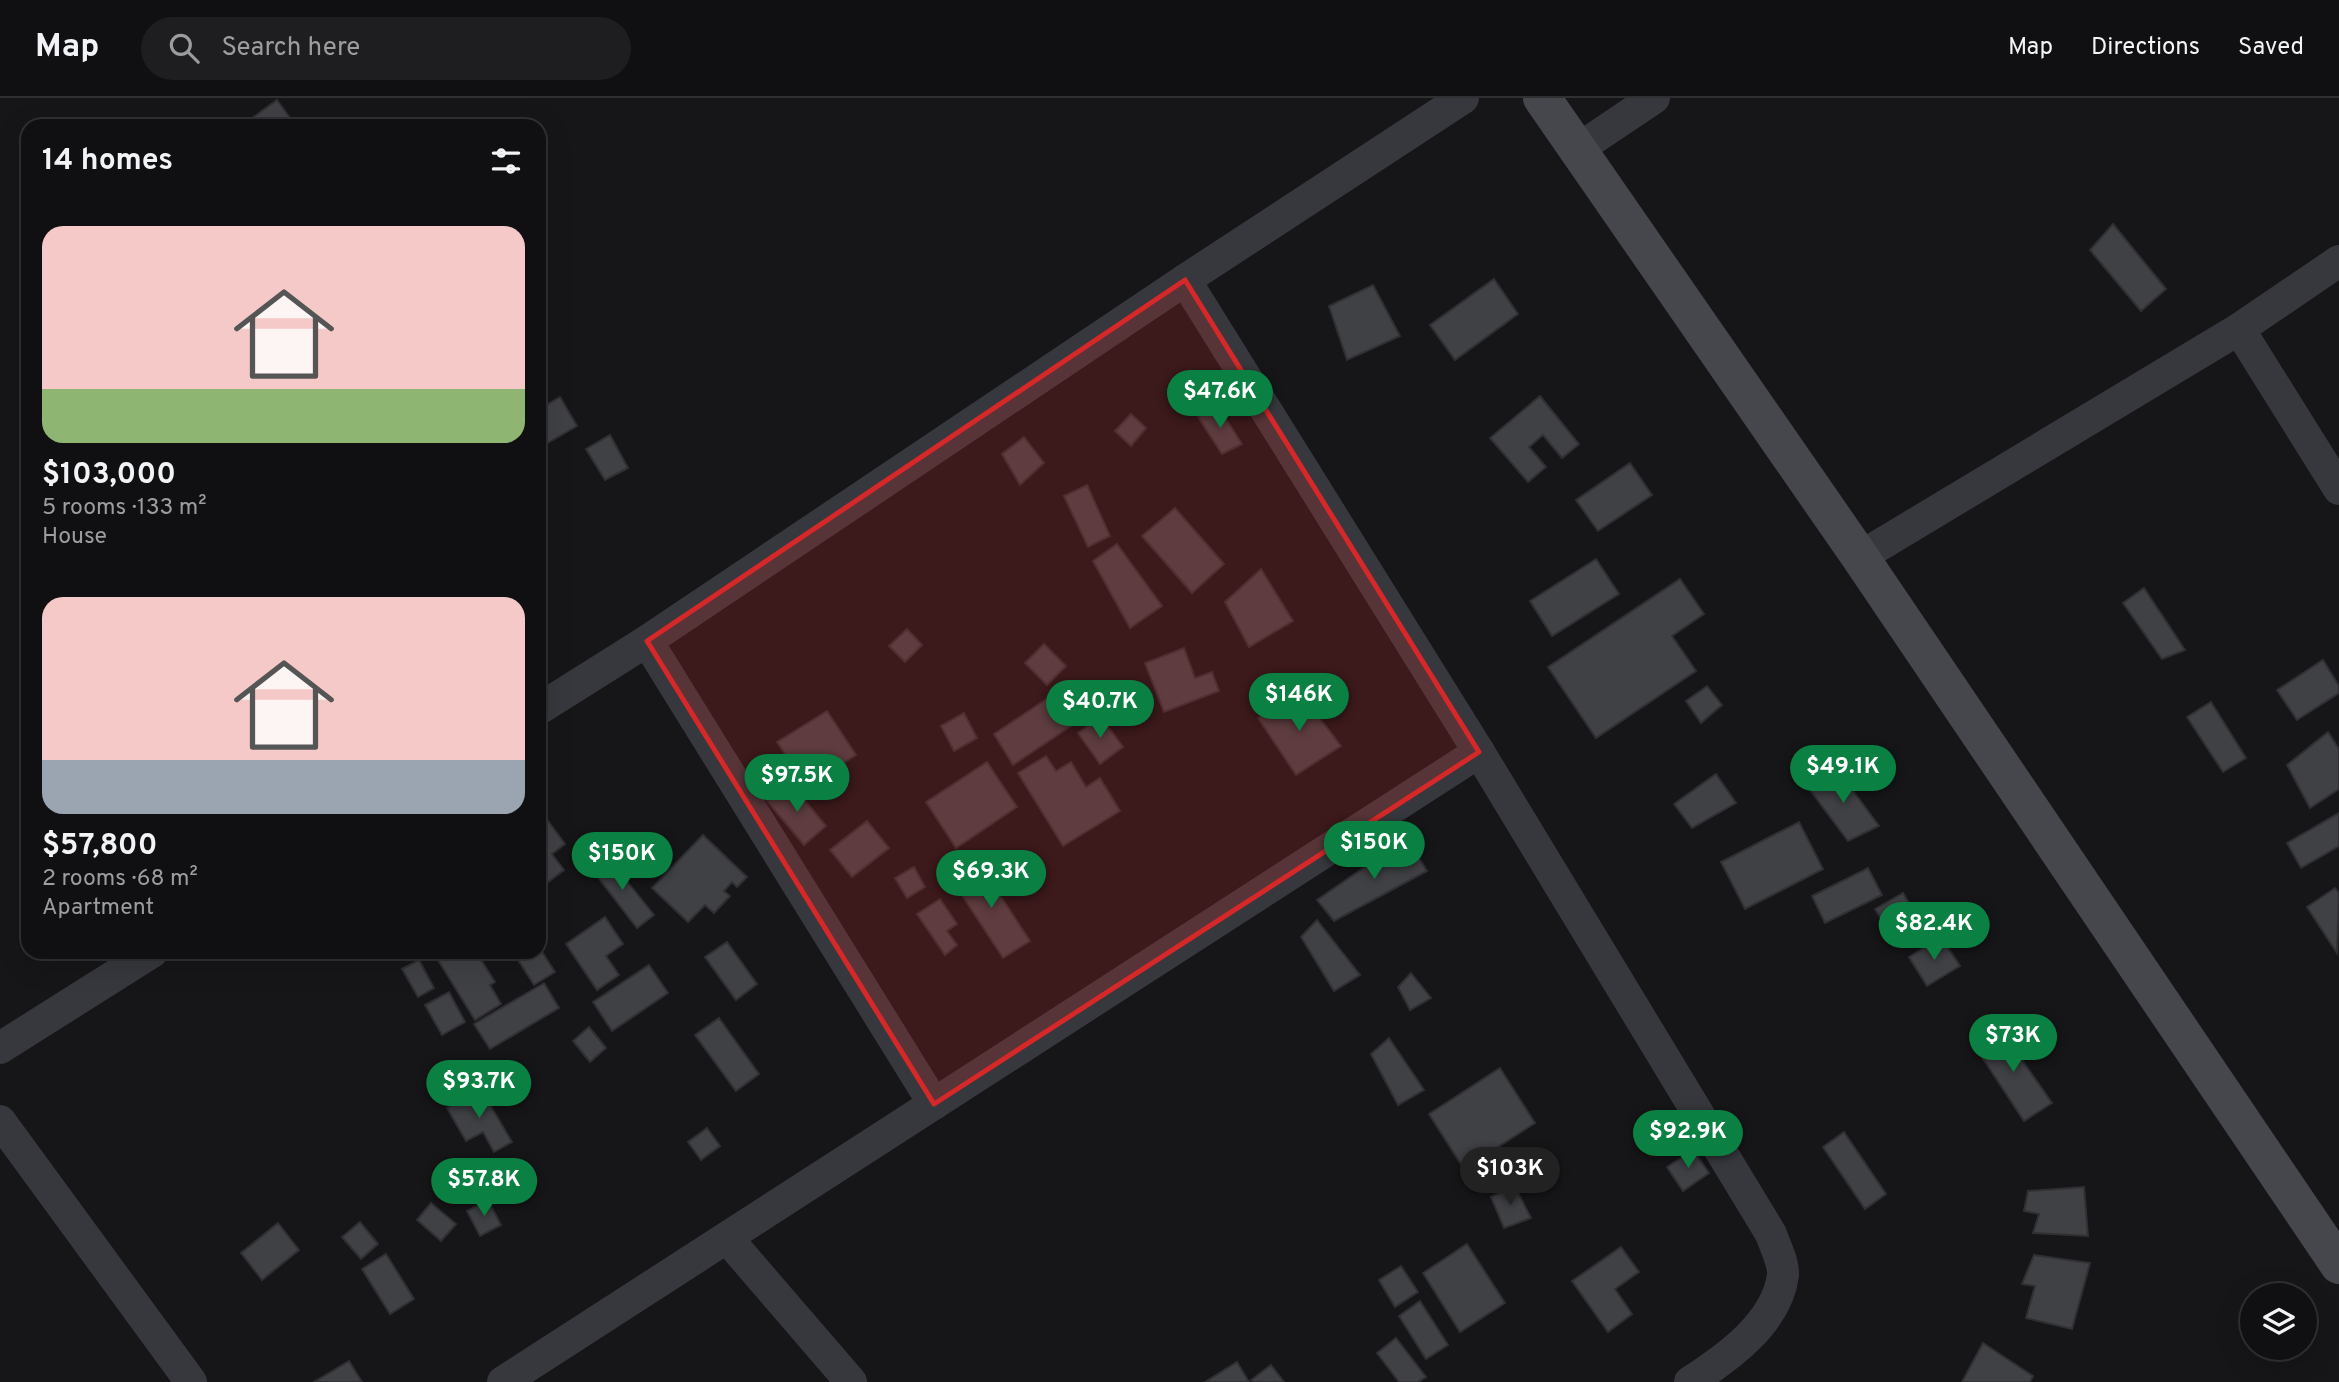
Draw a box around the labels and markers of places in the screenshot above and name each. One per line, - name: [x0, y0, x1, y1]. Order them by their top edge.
- pin: $47.6K: [1163, 370, 1277, 430]
- pin: $146K: [1250, 674, 1348, 733]
- pin: $40.7K: [1043, 680, 1157, 740]
- pin: $49.1K: [1786, 746, 1900, 805]
- pin: $97.5K: [740, 754, 854, 814]
- pin: $150K: [1325, 822, 1423, 881]
- pin: $150K: [573, 832, 671, 892]
- pin: $69.3K: [934, 850, 1048, 910]
- pin: $82.4K: [1877, 902, 1991, 962]
- pin: $73K: [1972, 1014, 2054, 1074]
- pin: $93.7K: [422, 1060, 536, 1120]
- pin: $92.9K: [1631, 1110, 1745, 1170]
- pin: $103K: [1461, 1148, 1559, 1207]
- pin: $57.8K: [427, 1158, 541, 1218]

